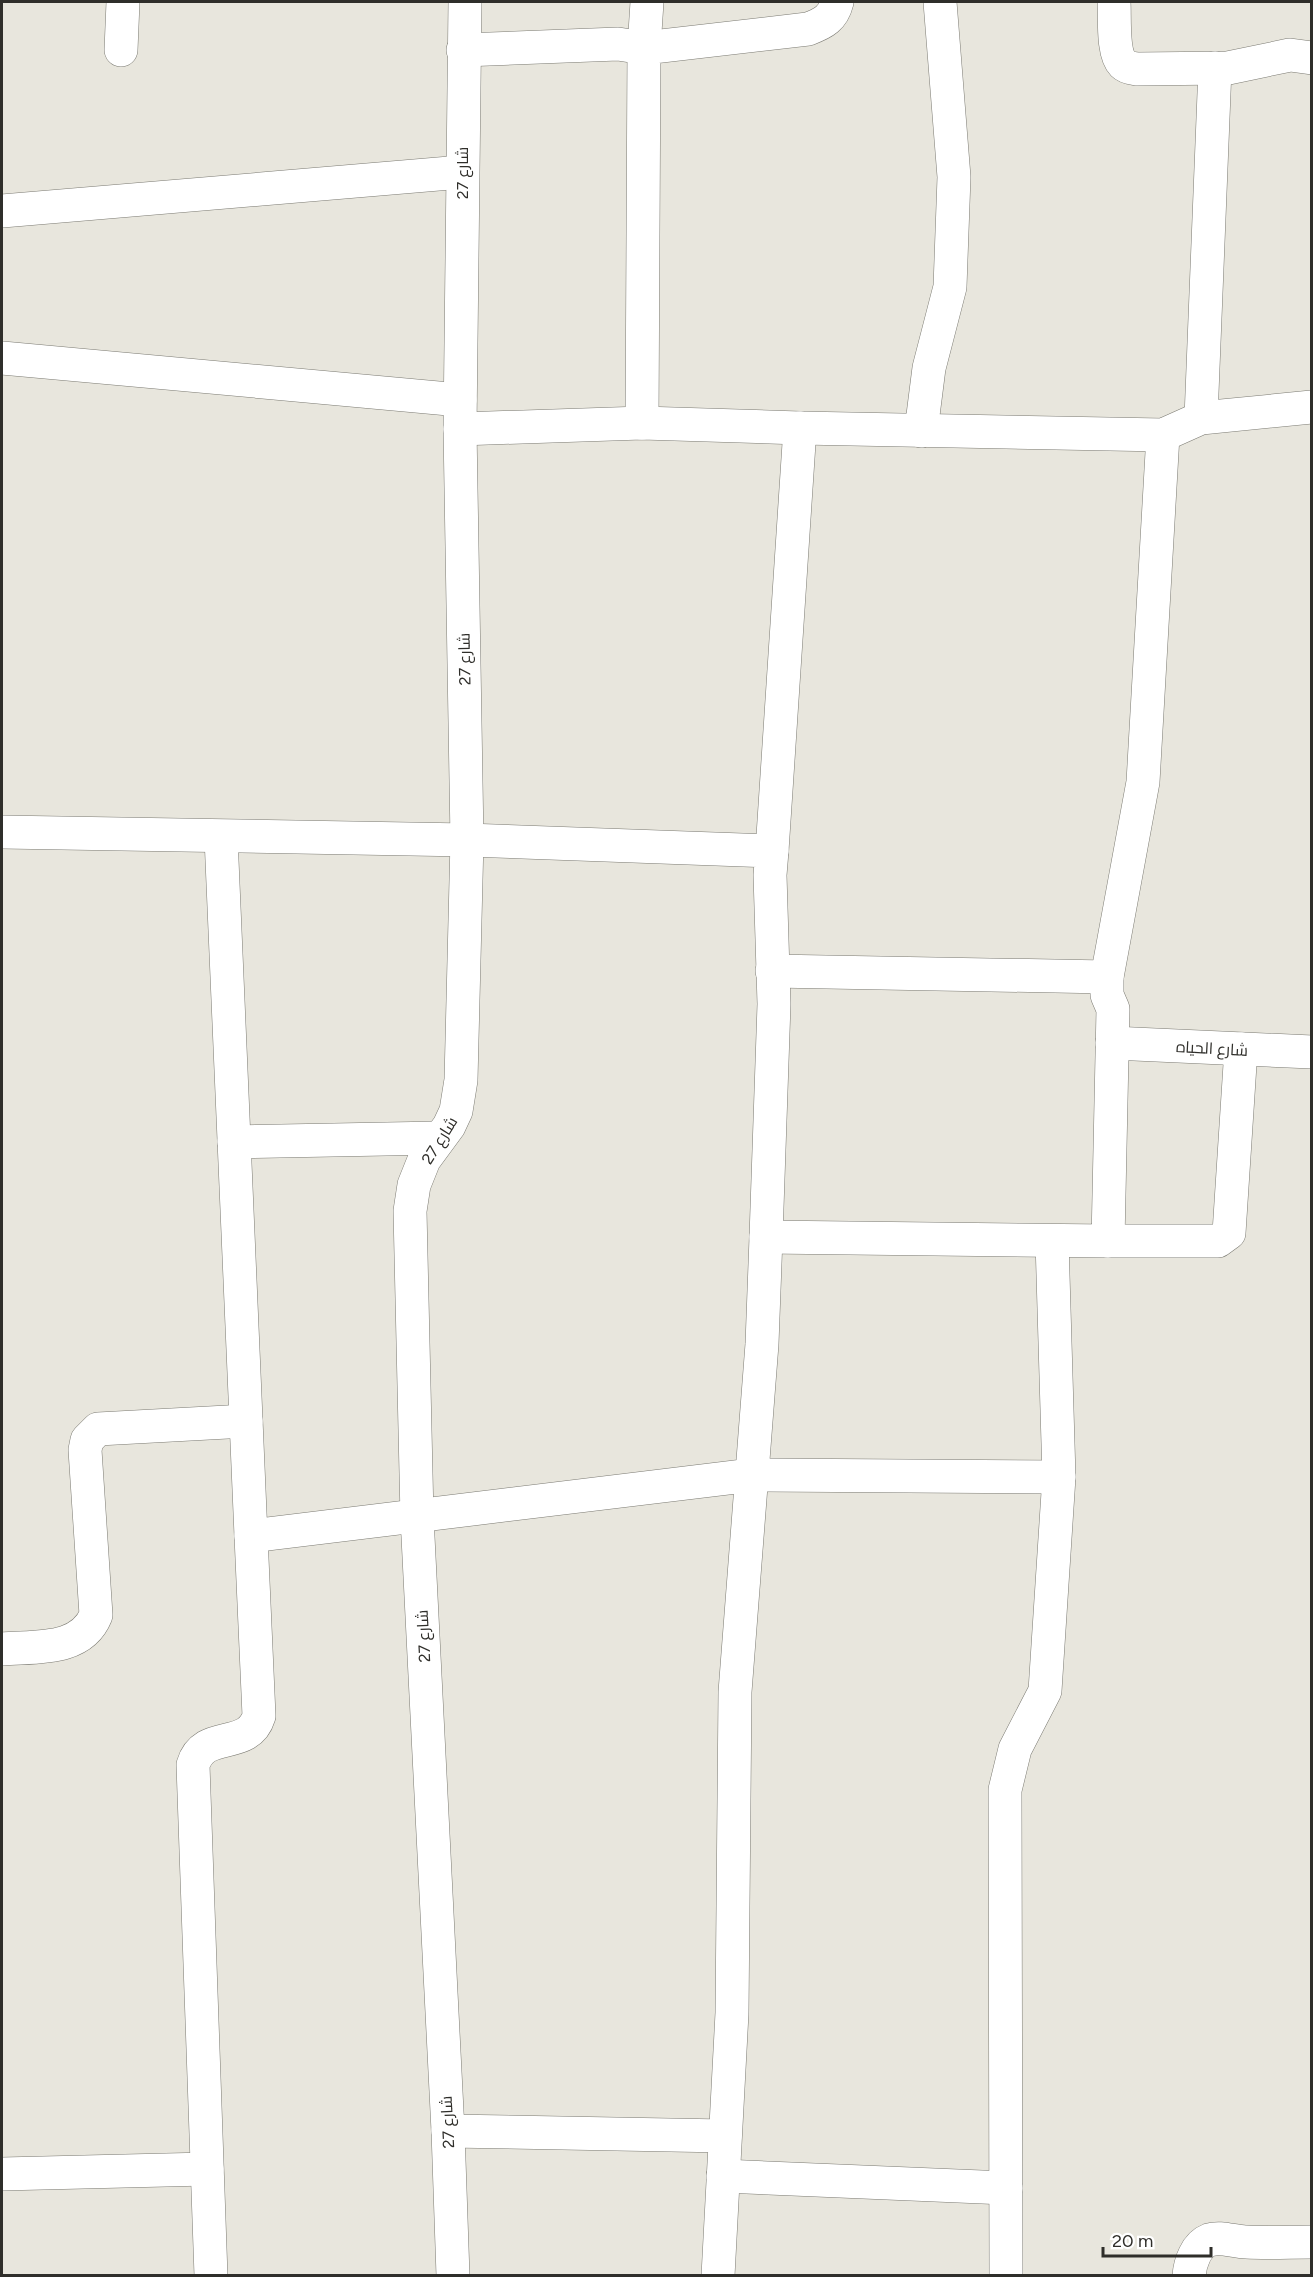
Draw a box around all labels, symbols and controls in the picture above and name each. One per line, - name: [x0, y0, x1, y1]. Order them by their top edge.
- street label: شارع 27: [453, 147, 474, 199]
- street label: شارع 27: [455, 633, 476, 685]
- street label: شارع الحياه: [1175, 1037, 1248, 1062]
- street label: شارع 27: [417, 1113, 463, 1169]
- street label: شارع 27: [413, 1609, 436, 1663]
- street label: شارع 27: [437, 2095, 460, 2149]
- scale bar: [1103, 2220, 1211, 2258]
- text: 20 m: [1112, 2230, 1153, 2252]

